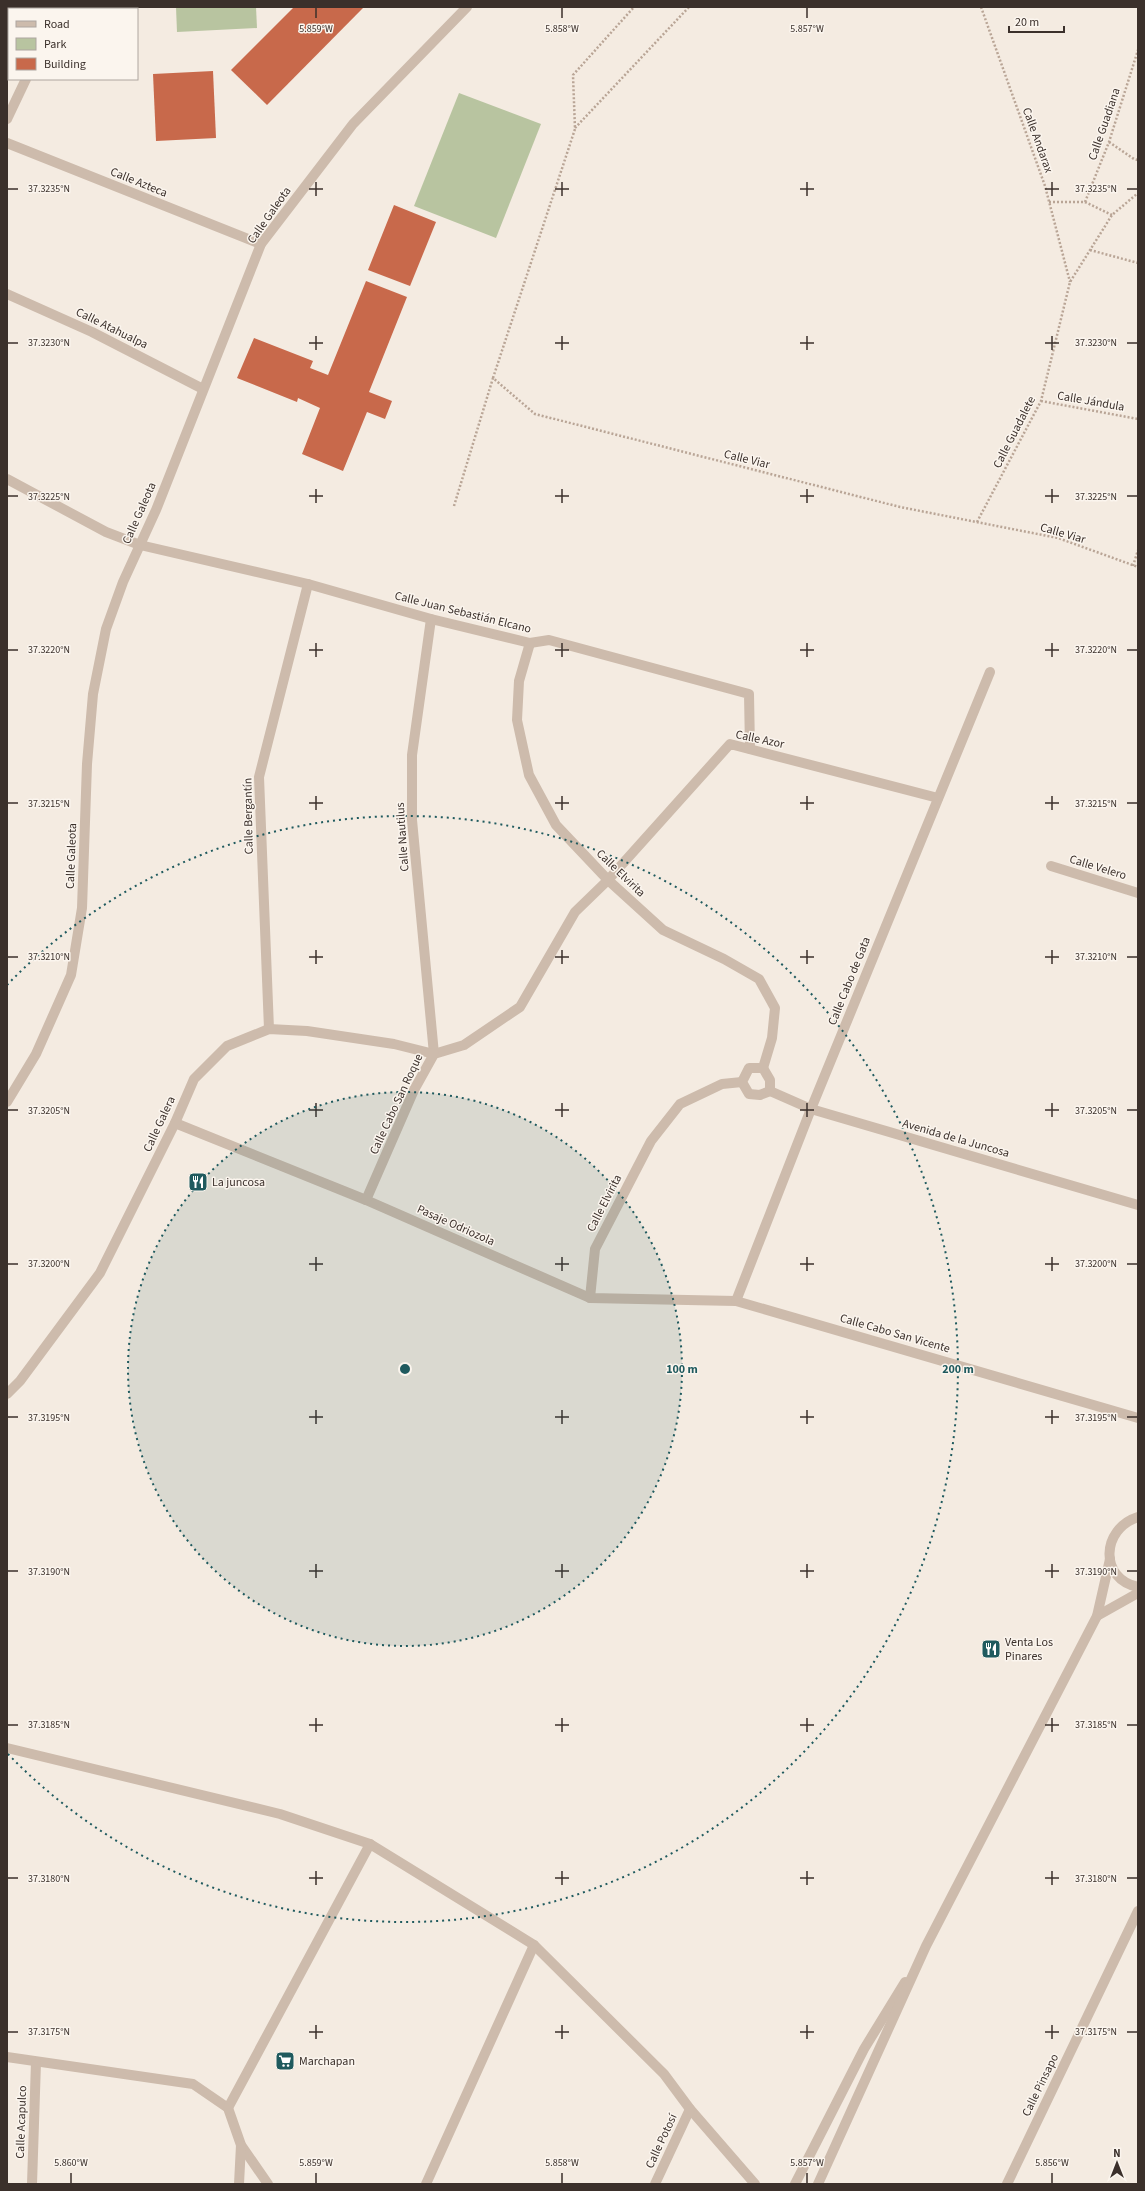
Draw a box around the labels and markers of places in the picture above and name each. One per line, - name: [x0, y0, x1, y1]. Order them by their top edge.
- restaurant icon: La juncosa: [187, 1171, 209, 1193]
- place label: La juncosa: [212, 1174, 265, 1191]
- centre of rings: [398, 1362, 412, 1376]
- place label: Venta Los Pinares: [1005, 1634, 1053, 1665]
- restaurant icon: Venta Los Pinares: [980, 1638, 1002, 1660]
- supermarket icon: Marchapan: [274, 2050, 296, 2072]
- place label: Marchapan: [299, 2053, 355, 2070]

